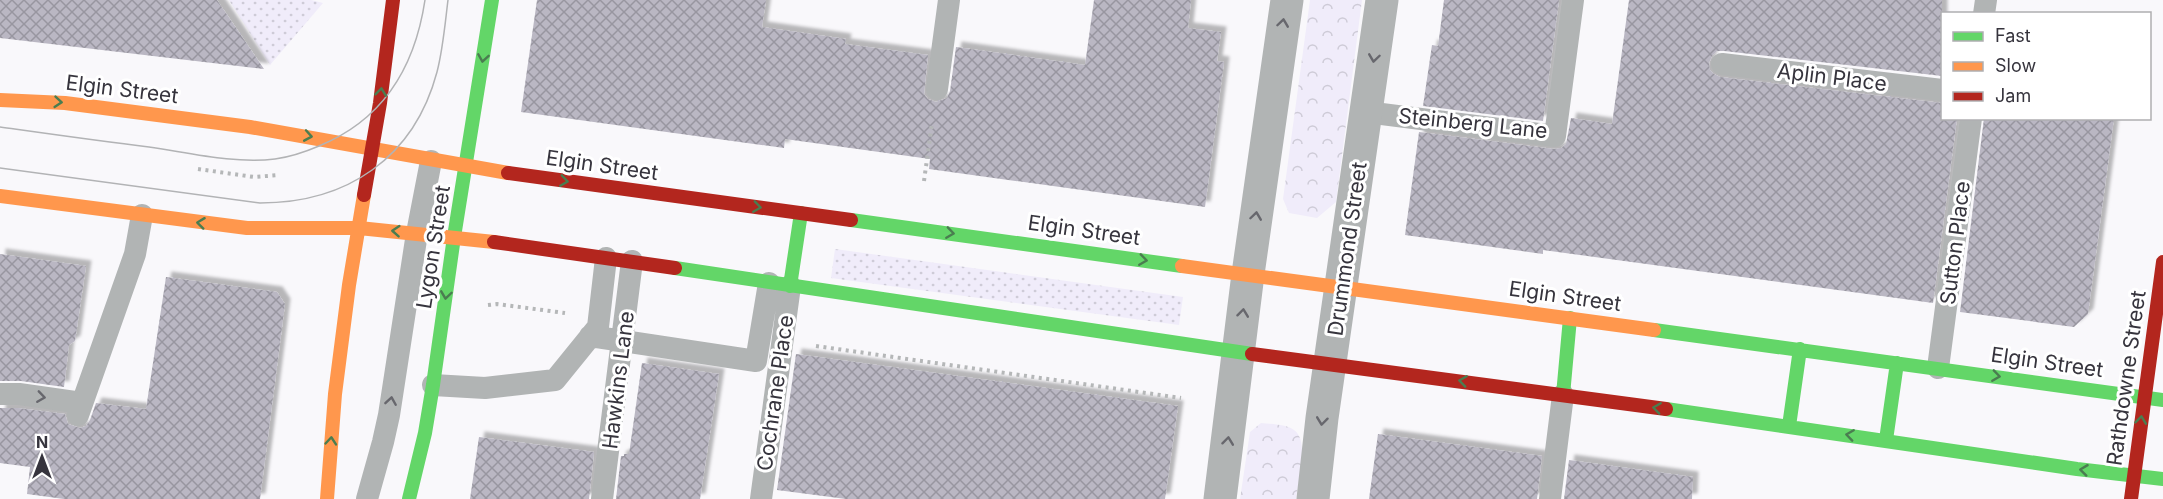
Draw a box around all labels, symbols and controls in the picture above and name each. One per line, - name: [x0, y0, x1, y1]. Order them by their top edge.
- legend: [1941, 12, 2151, 120]
- one-way arrow: [1277, 18, 1289, 28]
- text: Fast: [1995, 25, 2031, 46]
- one-way arrow: [478, 53, 490, 62]
- one-way arrow: [1368, 53, 1380, 63]
- text: Slow: [1995, 55, 2036, 76]
- street label: Aplin Place: [1776, 58, 1888, 96]
- street label: Elgin Street: [64, 70, 180, 108]
- text: Jam: [1995, 85, 2031, 106]
- one-way arrow: [374, 87, 387, 96]
- one-way arrow: [54, 95, 63, 108]
- street label: Steinberg Lane: [1397, 103, 1549, 143]
- one-way arrow: [302, 129, 312, 142]
- street label: Elgin Street: [544, 145, 660, 185]
- street label: Drummond Street: [1322, 160, 1372, 338]
- one-way arrow: [559, 174, 568, 187]
- street label: Sutton Place: [1935, 180, 1975, 306]
- street label: Lygon Street: [411, 183, 455, 311]
- one-way arrow: [752, 200, 761, 213]
- street label: Elgin Street: [1026, 210, 1142, 250]
- one-way arrow: [1250, 211, 1262, 221]
- one-way arrow: [196, 217, 206, 230]
- one-way arrow: [391, 225, 400, 238]
- one-way arrow: [946, 227, 955, 239]
- one-way arrow: [1139, 253, 1148, 265]
- street label: Elgin Street: [1507, 276, 1623, 316]
- street label: Rathdowne Street: [2101, 289, 2151, 467]
- one-way arrow: [441, 291, 453, 300]
- one-way arrow: [1237, 308, 1249, 318]
- street label: Hawkins Lane: [597, 310, 639, 450]
- street label: Cochrane Place: [752, 313, 798, 473]
- street label: Elgin Street: [1989, 342, 2105, 382]
- one-way arrow: [1992, 370, 2001, 382]
- one-way arrow: [1459, 376, 1468, 388]
- one-way arrow: [37, 390, 46, 402]
- one-way arrow: [384, 397, 396, 406]
- one-way arrow: [1652, 402, 1661, 414]
- one-way arrow: [2135, 416, 2147, 425]
- one-way arrow: [1316, 417, 1329, 426]
- north arrow: [12, 427, 72, 487]
- one-way arrow: [1845, 429, 1854, 441]
- text: N: [36, 432, 48, 452]
- one-way arrow: [324, 436, 337, 445]
- one-way arrow: [1221, 436, 1233, 446]
- one-way arrow: [2079, 464, 2089, 477]

